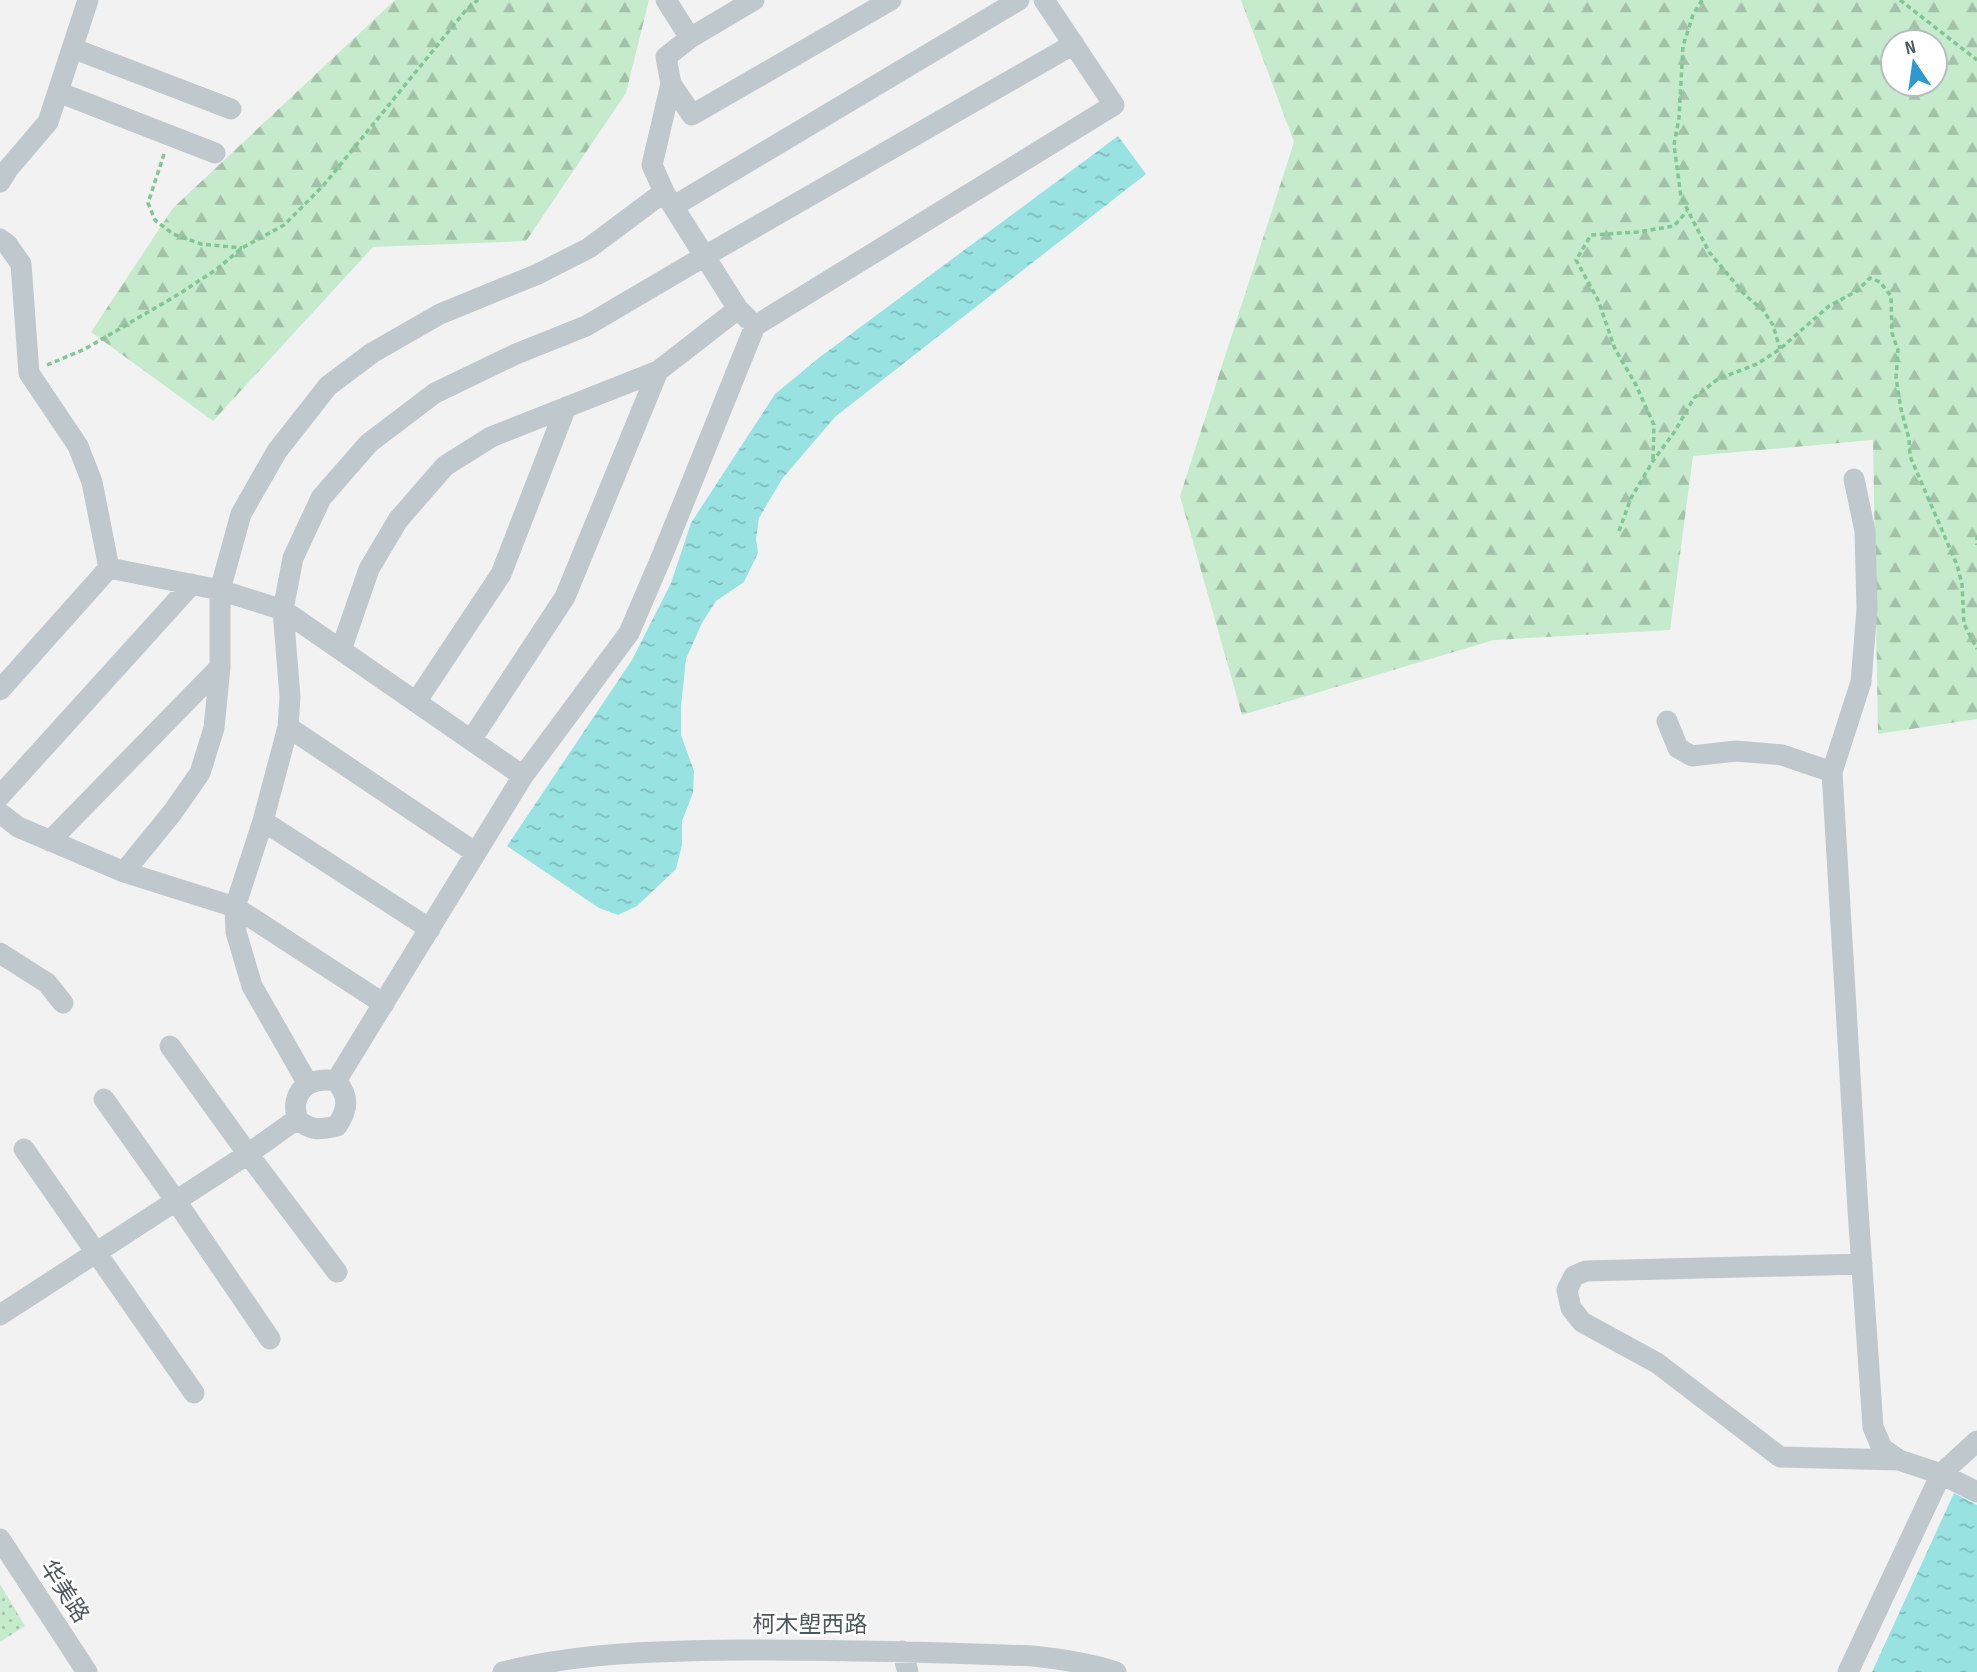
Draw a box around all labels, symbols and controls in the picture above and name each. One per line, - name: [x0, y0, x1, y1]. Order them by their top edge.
- north arrow: [1879, 28, 1949, 98]
- text: N: [1903, 36, 1918, 60]
- street label: 华美路: [34, 1555, 95, 1628]
- street label: 柯木塱西路: [753, 1611, 868, 1639]

